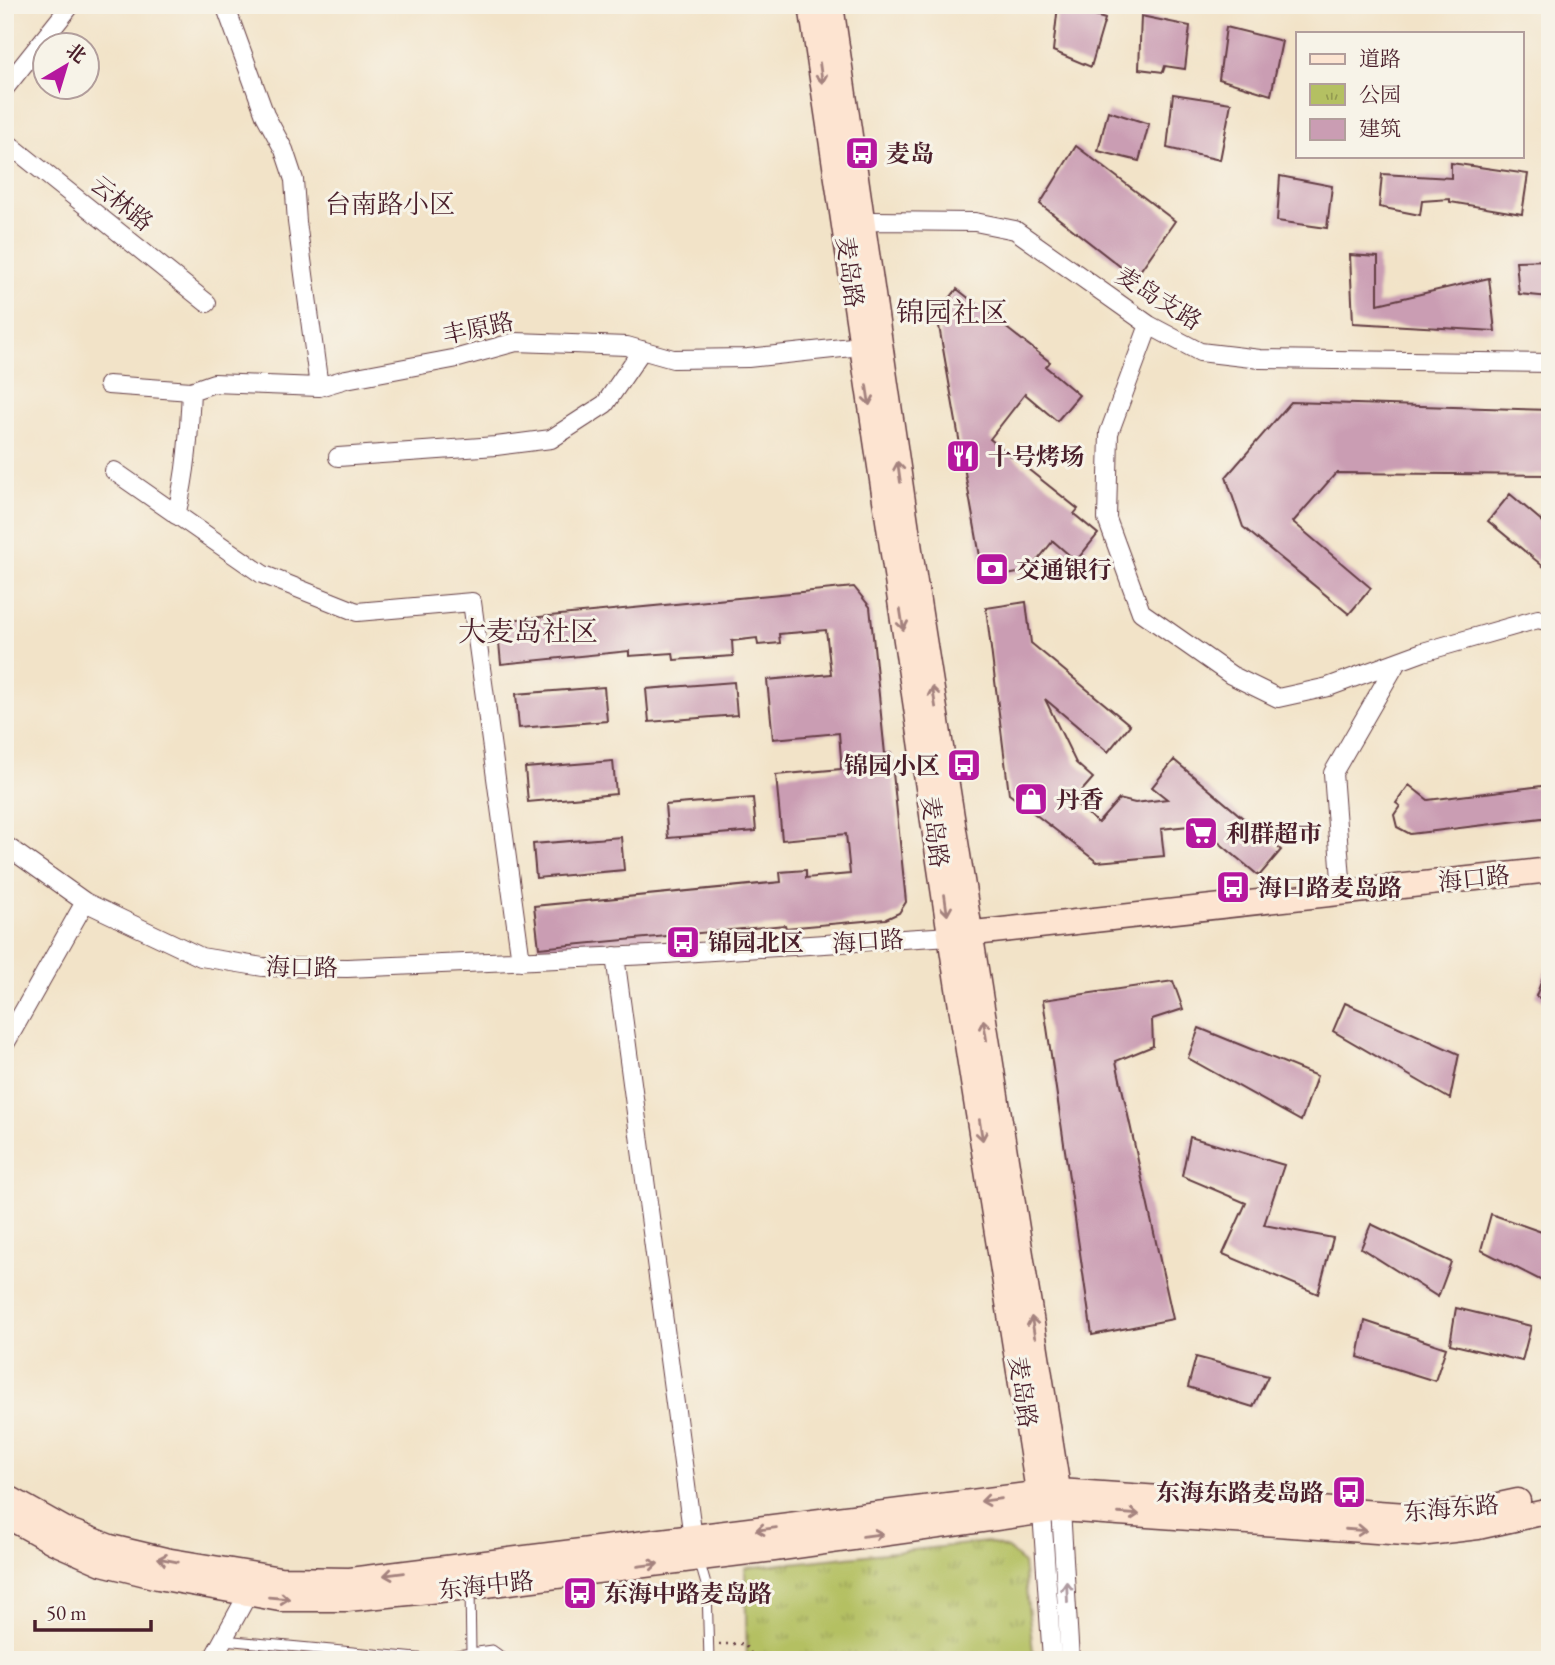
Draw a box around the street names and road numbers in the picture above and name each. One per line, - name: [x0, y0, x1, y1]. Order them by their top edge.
- street label: 云林路: [84, 168, 160, 238]
- street label: 麦岛路: [830, 234, 870, 310]
- street label: 麦岛支路: [1110, 259, 1208, 337]
- street label: 丰原路: [440, 305, 516, 351]
- street label: 麦岛路: [915, 794, 955, 870]
- street label: 海口路: [1437, 859, 1511, 897]
- street label: 海口路: [831, 923, 905, 959]
- street label: 海口路: [266, 951, 338, 983]
- street label: 麦岛路: [1002, 1354, 1044, 1430]
- street label: 东海东路: [1402, 1488, 1500, 1528]
- street label: 东海中路: [437, 1565, 535, 1605]

